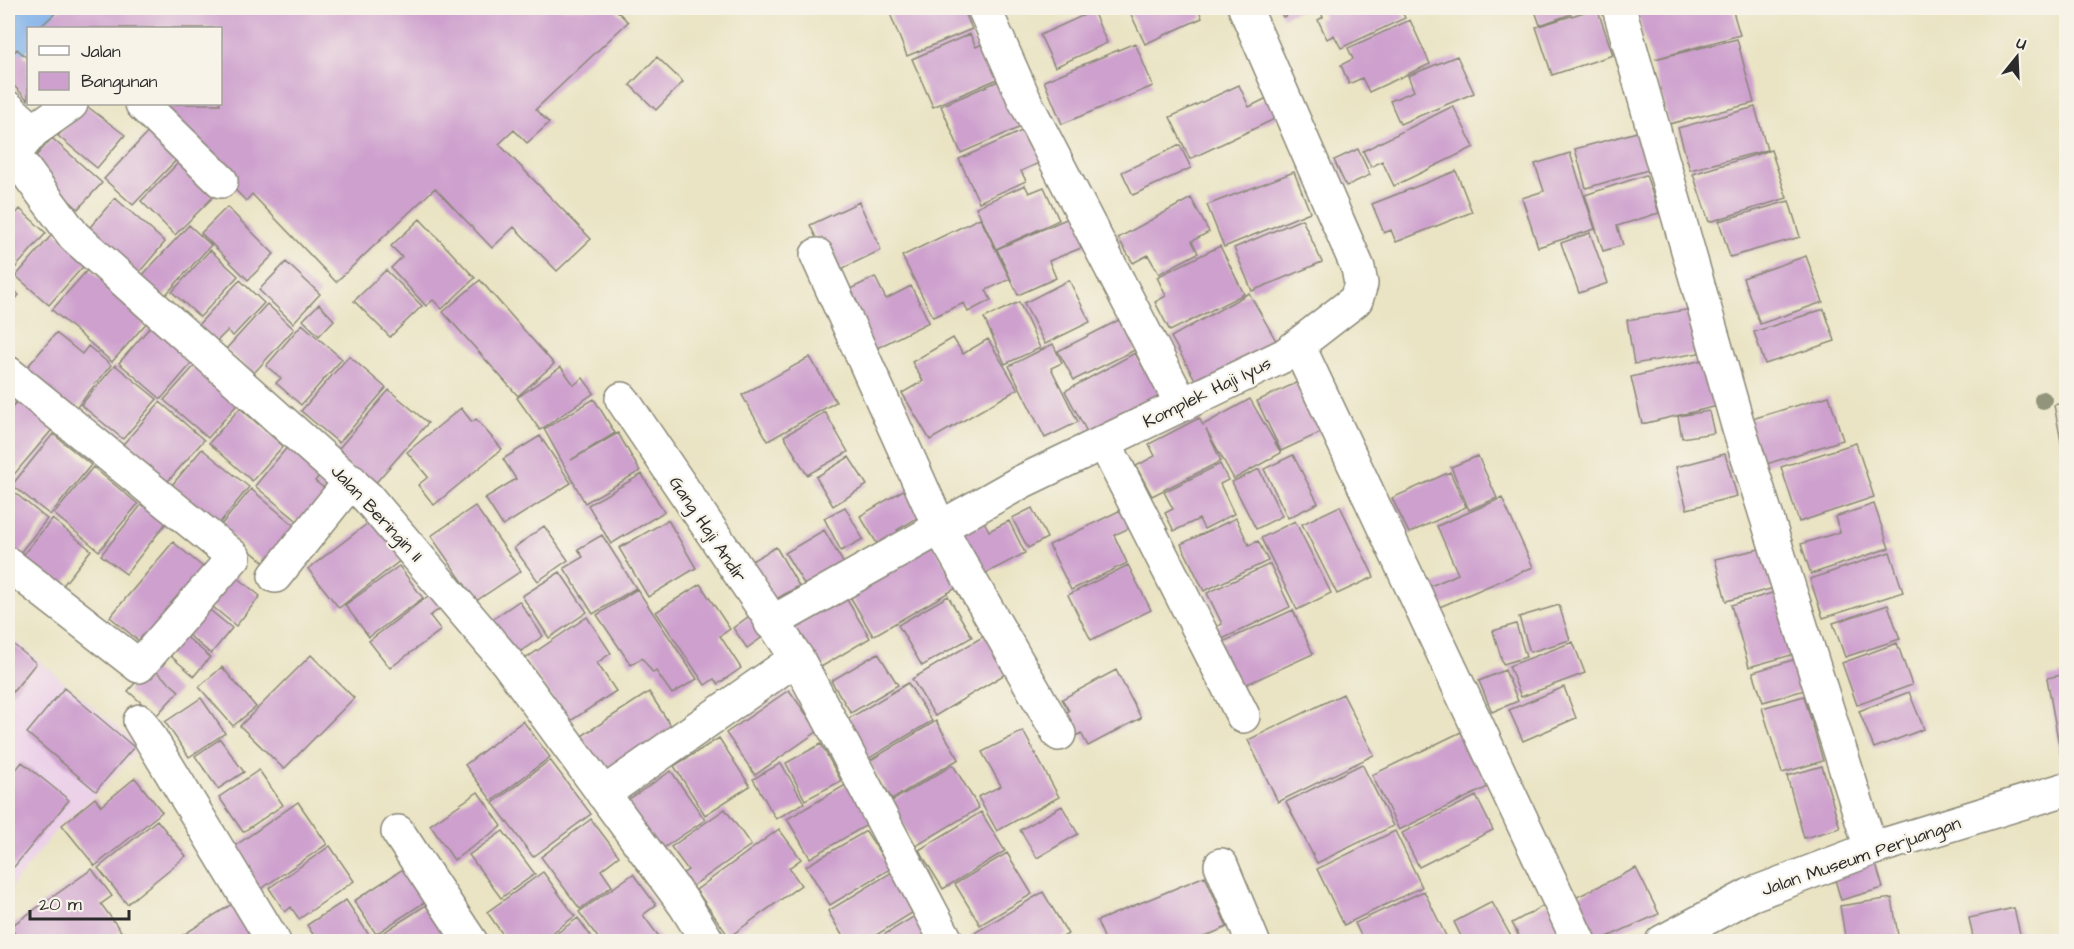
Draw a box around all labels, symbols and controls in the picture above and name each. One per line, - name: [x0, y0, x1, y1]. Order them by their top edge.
- legend: [27, 27, 222, 105]
- north arrow: [1987, 27, 2047, 87]
- text: U: [2014, 32, 2029, 56]
- text: Jalan: [81, 39, 121, 64]
- text: Bangunan: [81, 69, 158, 95]
- street label: Komplek Haji Iyus: [1139, 351, 1276, 435]
- street label: Jalan Beringin II: [324, 459, 428, 568]
- street label: Gang Haji Andir: [662, 471, 752, 588]
- street label: Jalan Museum Perjuangan: [1758, 811, 1964, 903]
- scale bar: [30, 883, 129, 921]
- text: 20 m: [39, 892, 82, 917]

